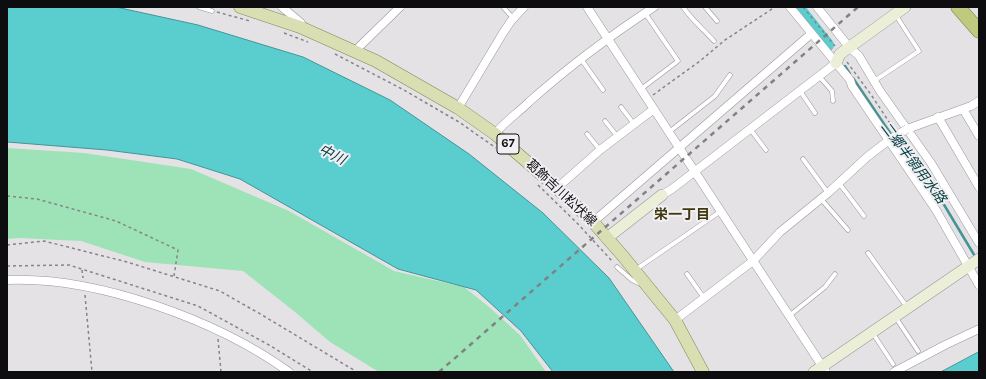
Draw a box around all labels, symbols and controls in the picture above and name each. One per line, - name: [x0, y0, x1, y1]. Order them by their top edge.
- water label: 二郷半領用水路: [877, 119, 949, 207]
- road number: 67: [497, 134, 519, 154]
- water label: 中川: [316, 141, 348, 169]
- street label: 葛飾吉川松伏線: [522, 156, 600, 230]
- district label: 栄一丁目: [654, 207, 710, 223]

